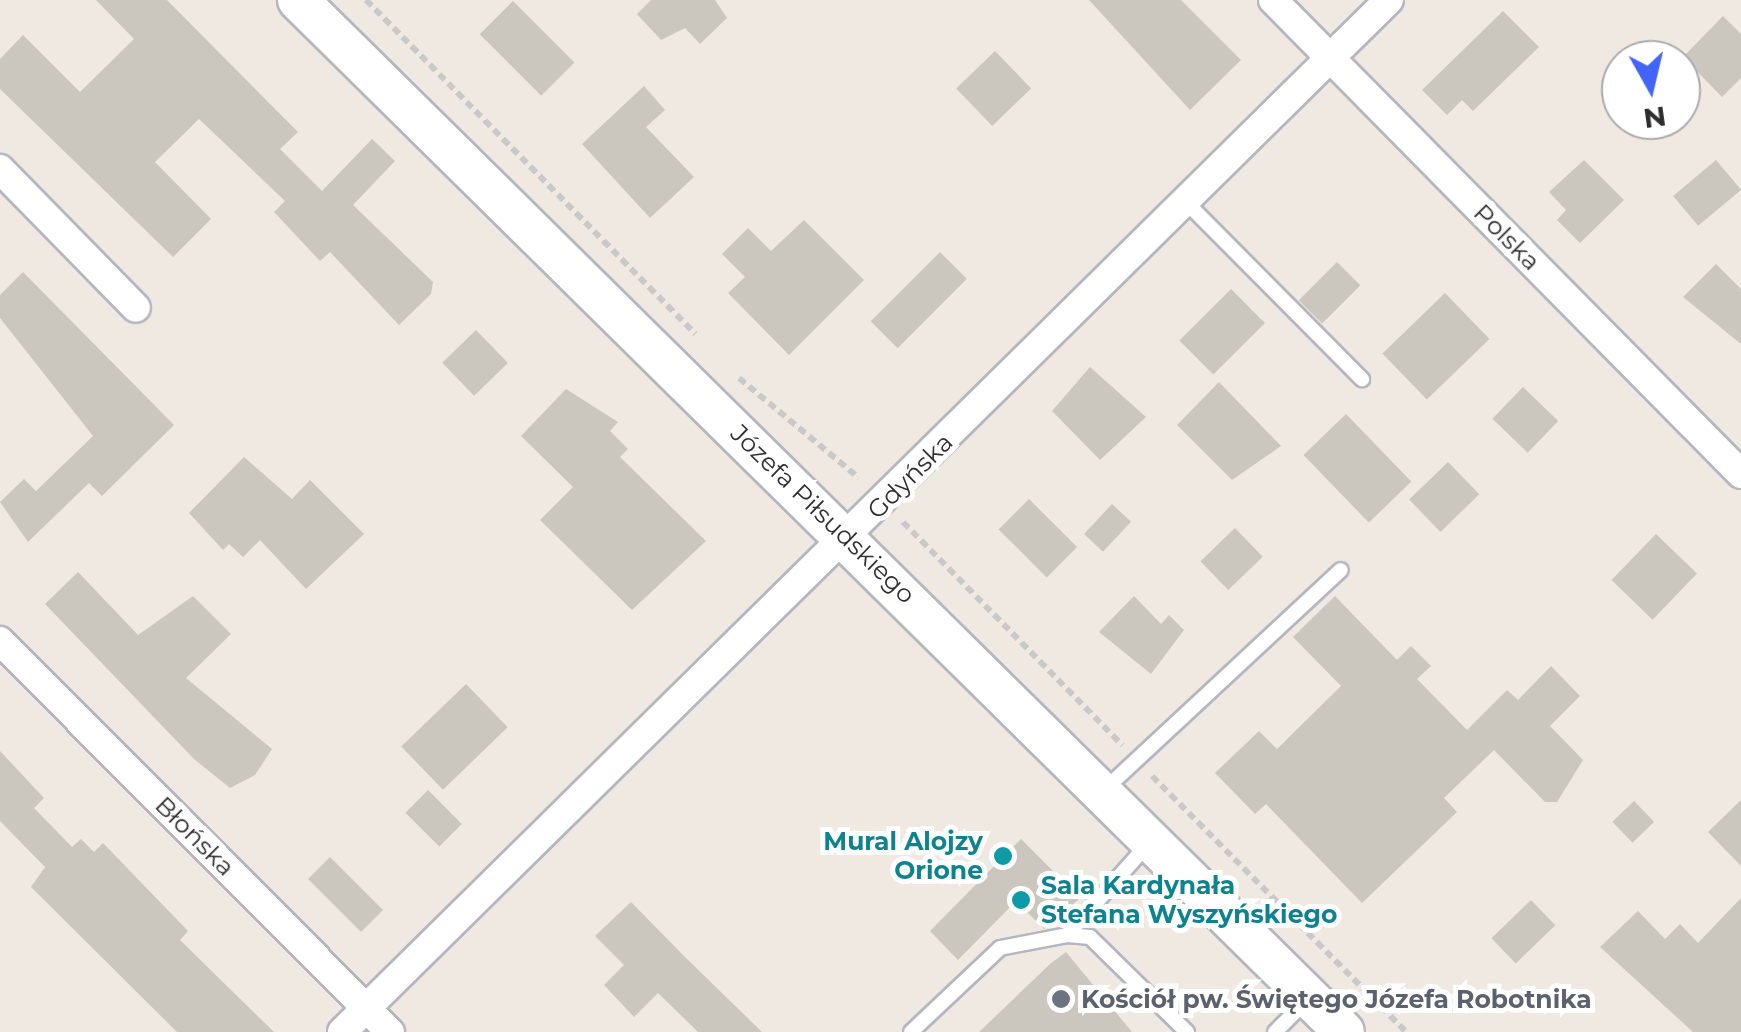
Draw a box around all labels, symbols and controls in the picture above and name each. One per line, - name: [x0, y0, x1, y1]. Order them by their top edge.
- north arrow: [1601, 40, 1701, 140]
- text: N: [1641, 99, 1668, 136]
- street label: Polska: [1468, 198, 1546, 276]
- street label: Józefa Piłsudskiego: [725, 418, 921, 610]
- street label: Gdyńska: [861, 427, 959, 525]
- street label: Błońska: [149, 790, 241, 882]
- place label: Mural Alojzy Orione: [823, 827, 983, 886]
- marker: Mural Alojzy Orione: [992, 845, 1014, 867]
- place label: Sala Kardynała Stefana Wyszyńskiego: [1041, 871, 1337, 930]
- marker: Sala Kardynała Stefana Wyszyńskiego: [1010, 889, 1032, 911]
- place label: Kościół pw. Świętego Józefa Robotnika: [1081, 984, 1592, 1014]
- marker: Kościół pw. Świętego Józefa Robotnika: [1050, 988, 1072, 1010]

